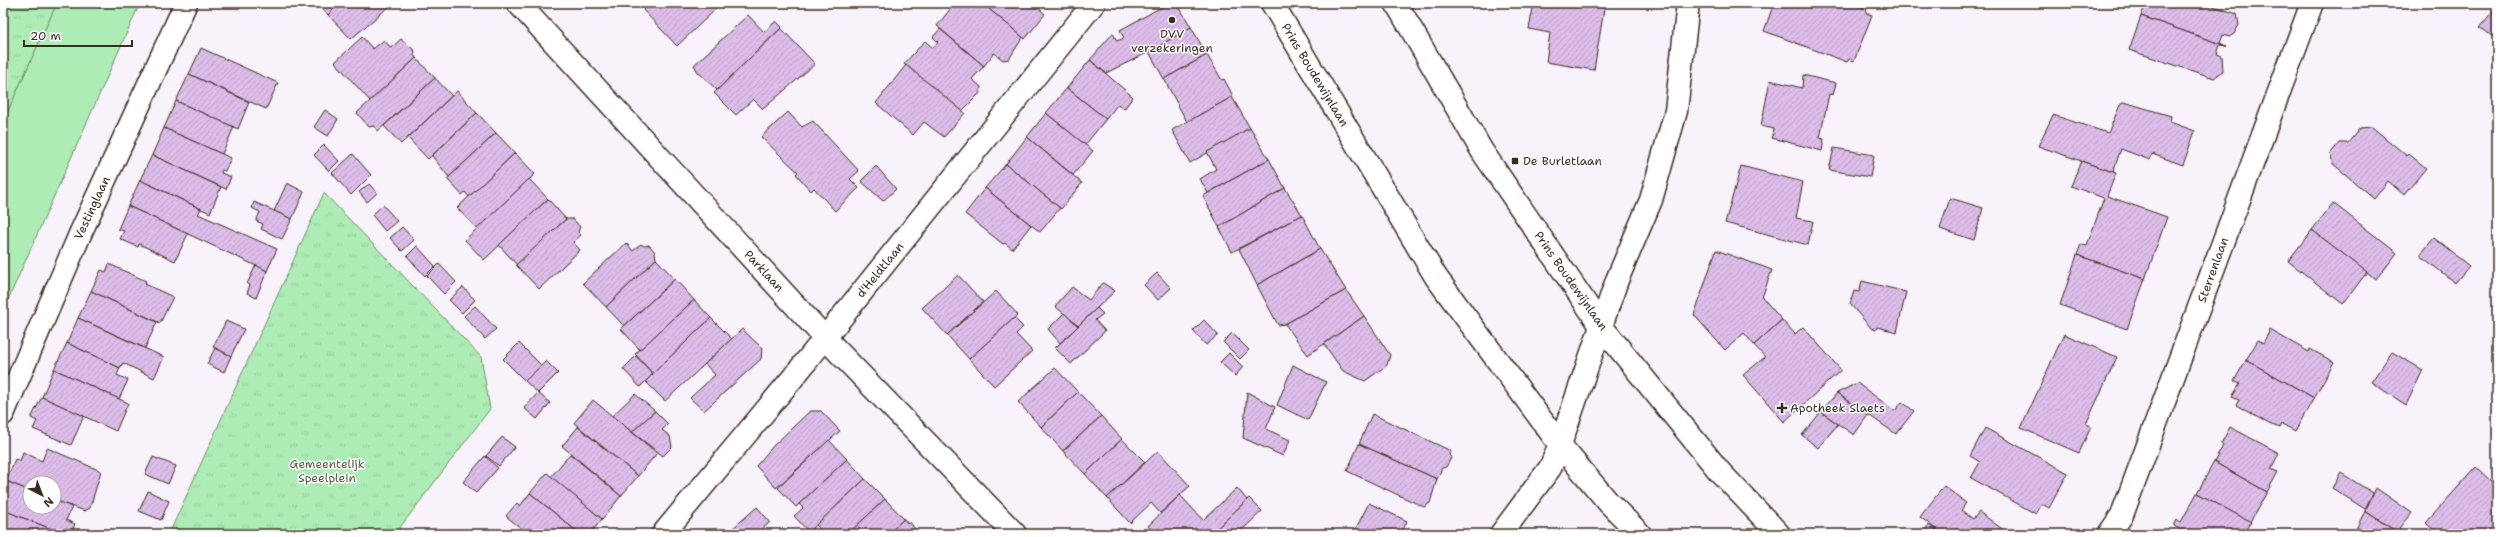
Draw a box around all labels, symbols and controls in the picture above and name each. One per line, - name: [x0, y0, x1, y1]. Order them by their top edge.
- marker: DVV verzekeringen: [1167, 15, 1177, 25]
- street label: Prins Boudewijnlaan: [1278, 20, 1352, 130]
- scale bar: [24, 22, 132, 48]
- place label: DVV verzekeringen: [1131, 26, 1213, 56]
- text: 20 m: [30, 28, 61, 44]
- place label: De Burletlaan: [1523, 153, 1602, 169]
- marker: De Burletlaan: [1510, 156, 1520, 166]
- street label: Vestinglaan: [70, 174, 114, 242]
- street label: Prins Boudewijnlaan: [1531, 228, 1611, 334]
- street label: Sterrenlaan: [2194, 235, 2232, 305]
- street label: d'Heldtlaan: [853, 239, 907, 301]
- street label: Parklaan: [741, 247, 787, 295]
- place label: Apotheek Slaets: [1790, 400, 1885, 416]
- marker: Apotheek Slaets: [1777, 403, 1787, 413]
- park label: Gemeentelijk Speelplein: [289, 456, 365, 486]
- north arrow: [22, 475, 62, 515]
- text: N: [40, 494, 57, 511]

